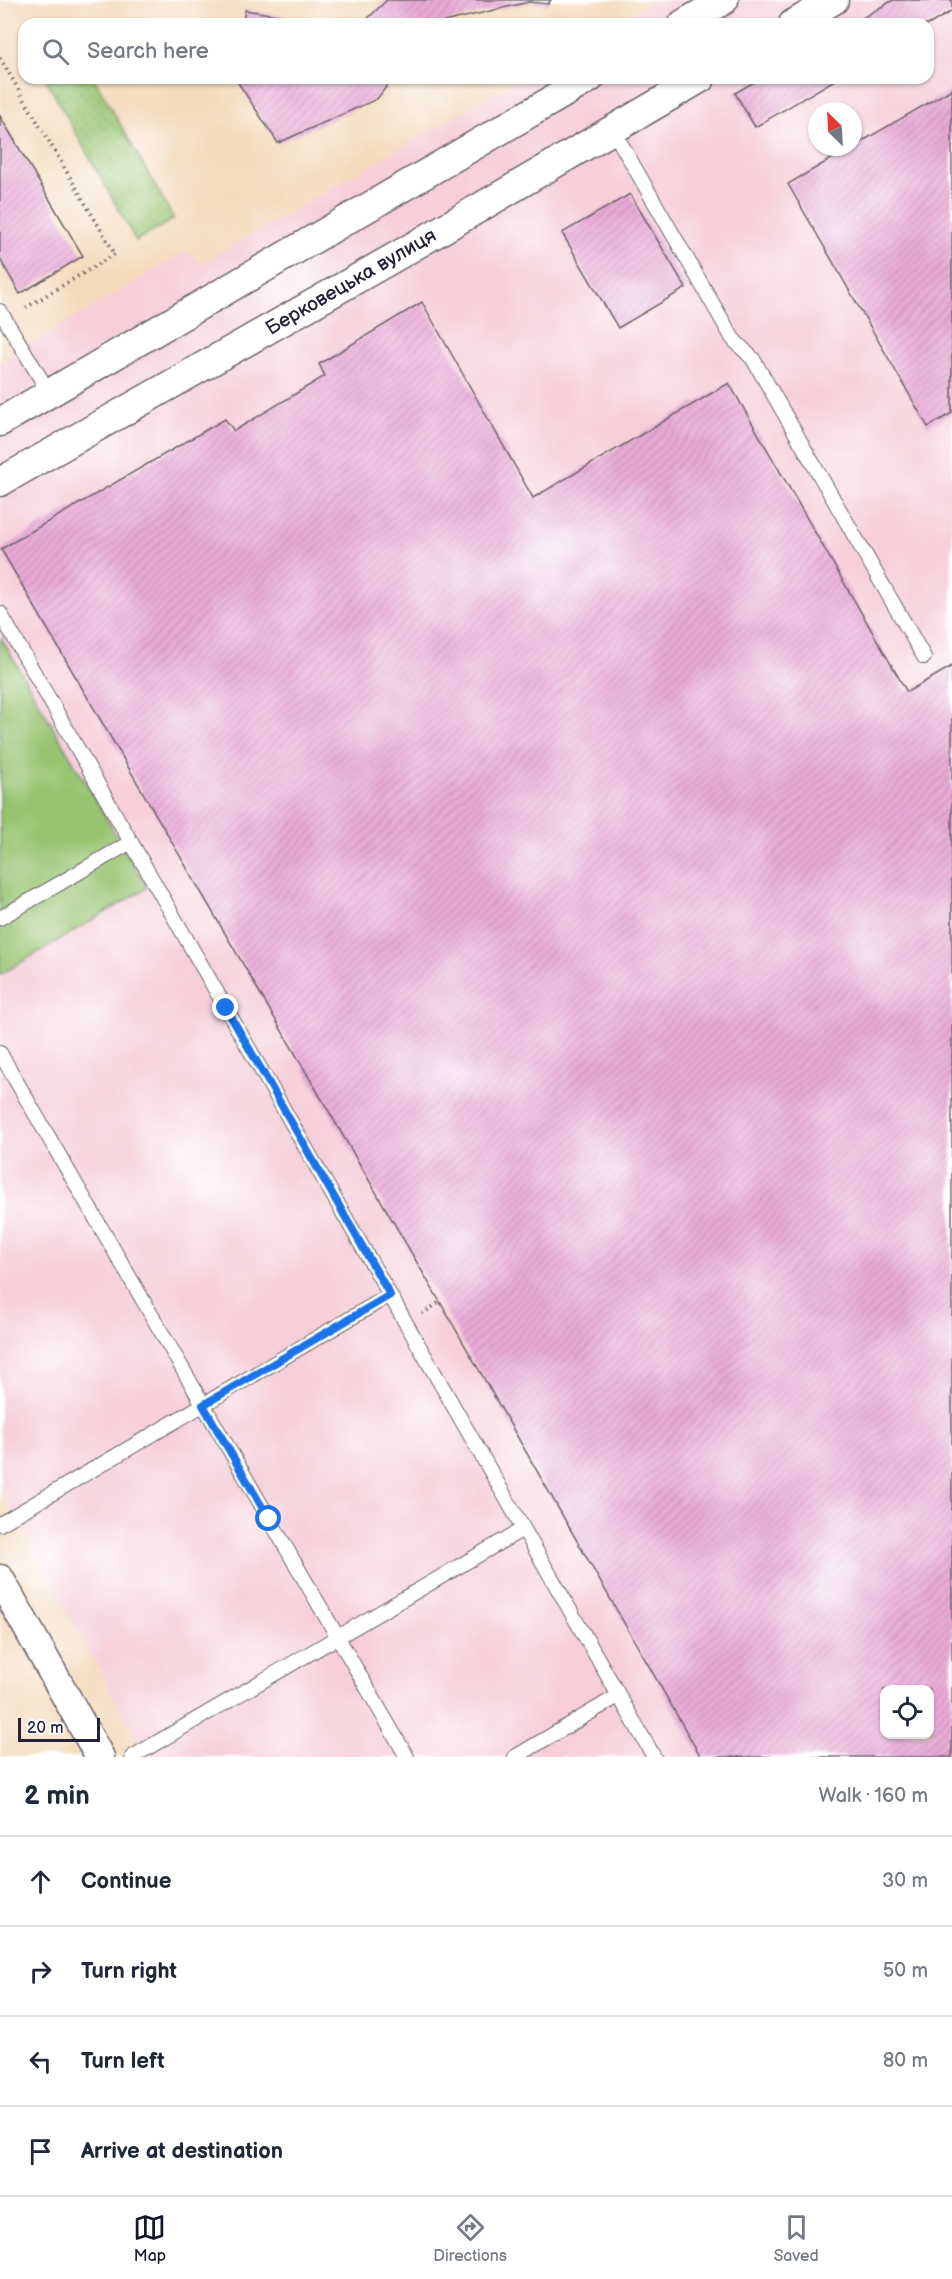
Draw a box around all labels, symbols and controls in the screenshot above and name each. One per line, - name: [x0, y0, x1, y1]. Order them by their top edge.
- search box: [18, 18, 934, 84]
- icon: search: [39, 35, 72, 68]
- text: Search here: [87, 38, 209, 65]
- north arrow: [808, 102, 862, 156]
- street label: Берковецька вулиця: [261, 223, 441, 341]
- route end: [212, 994, 238, 1020]
- route start: [255, 1505, 281, 1531]
- map controls: [880, 1685, 934, 1739]
- button: locate: [880, 1685, 934, 1739]
- scale bar: [18, 1715, 100, 1742]
- text: 20 m: [27, 1719, 63, 1738]
- text: 2 min: [24, 1781, 90, 1812]
- text: Walk · 160 m: [819, 1784, 928, 1808]
- icon: ahead: [24, 1865, 57, 1898]
- text: Continue: [81, 1868, 171, 1895]
- text: 30 m: [882, 1869, 928, 1893]
- icon: right: [24, 1955, 57, 1988]
- text: Turn right: [81, 1958, 177, 1985]
- text: 50 m: [883, 1959, 928, 1983]
- icon: left: [24, 2045, 57, 2078]
- text: Turn left: [81, 2048, 165, 2075]
- text: 80 m: [883, 2049, 928, 2073]
- icon: arrive: [24, 2135, 57, 2168]
- text: Arrive at destination: [81, 2138, 283, 2165]
- tab: Map: [133, 2211, 166, 2266]
- tab: Directions: [433, 2211, 507, 2266]
- tab: Saved: [774, 2211, 819, 2266]

